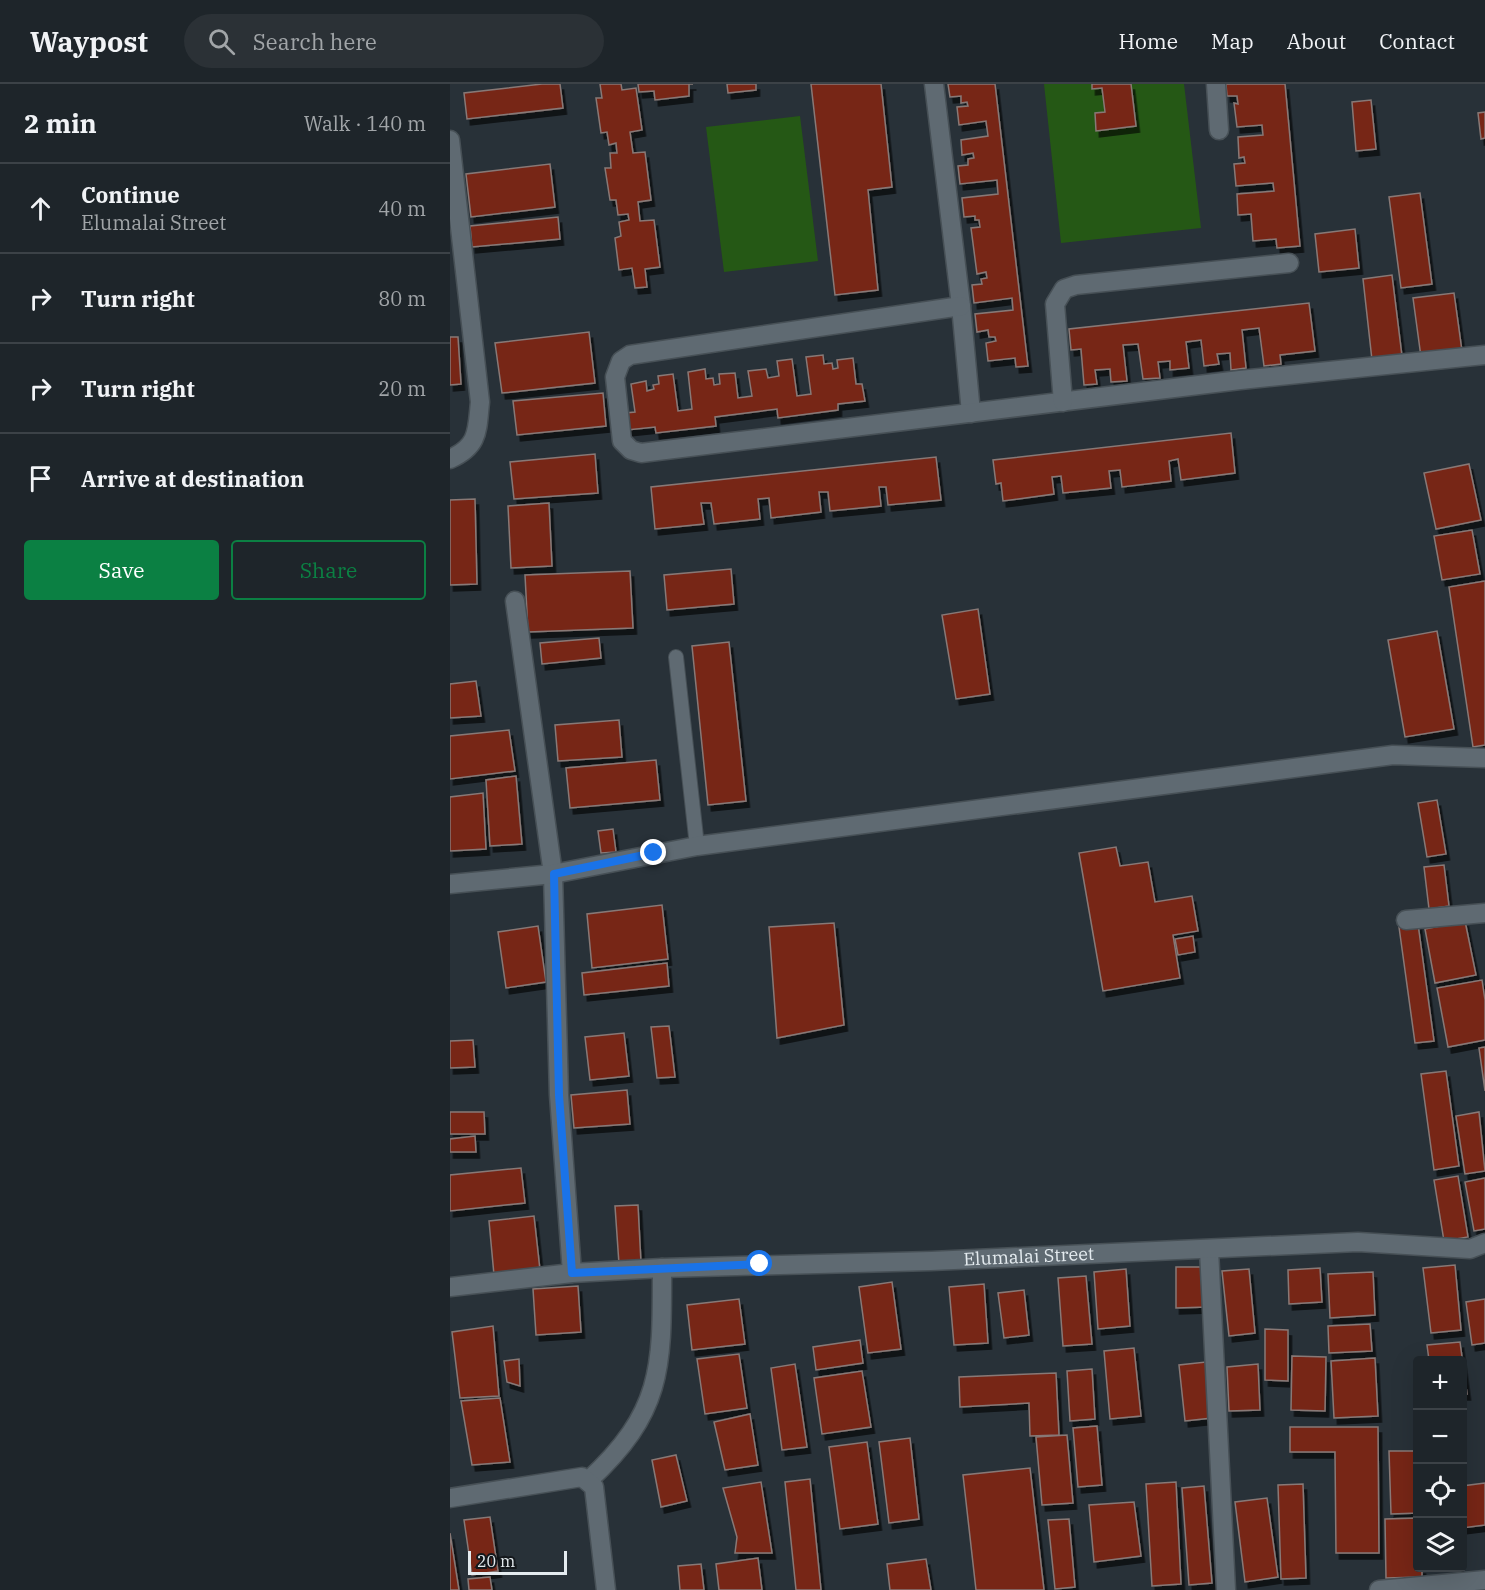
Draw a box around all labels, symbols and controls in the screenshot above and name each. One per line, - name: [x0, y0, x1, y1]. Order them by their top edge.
- search box: [184, 14, 604, 68]
- text: Waypost: [30, 23, 148, 60]
- icon: search: [205, 25, 238, 58]
- text: Search here: [253, 27, 377, 56]
- text: Home: [1118, 27, 1178, 55]
- text: Map: [1211, 27, 1254, 55]
- text: About: [1287, 27, 1346, 55]
- text: Contact: [1379, 27, 1455, 55]
- text: 2 min: [24, 106, 97, 140]
- text: Walk · 140 m: [304, 110, 426, 137]
- text: Continue: [81, 180, 180, 209]
- icon: ahead: [24, 192, 57, 225]
- text: 40 m: [378, 195, 426, 222]
- text: Elumalai Street: [81, 209, 226, 236]
- icon: right: [24, 282, 57, 315]
- text: Turn right: [81, 284, 195, 313]
- text: 80 m: [378, 285, 426, 312]
- icon: right: [24, 372, 57, 405]
- text: Turn right: [81, 374, 195, 403]
- text: 20 m: [378, 375, 426, 402]
- icon: arrive: [24, 462, 57, 495]
- text: Arrive at destination: [81, 464, 304, 493]
- button: Save: [24, 540, 219, 600]
- button: Share: [231, 540, 426, 600]
- route end: [640, 839, 666, 865]
- street label: Elumalai Street: [963, 1242, 1095, 1271]
- route start: [746, 1250, 772, 1276]
- map controls: [1413, 1356, 1467, 1572]
- button: +: [1413, 1356, 1467, 1410]
- button: −: [1413, 1410, 1467, 1464]
- button: locate: [1413, 1464, 1467, 1518]
- button: layers: [1413, 1518, 1467, 1572]
- scale bar: [468, 1548, 567, 1576]
- text: 20 m: [477, 1551, 515, 1571]

